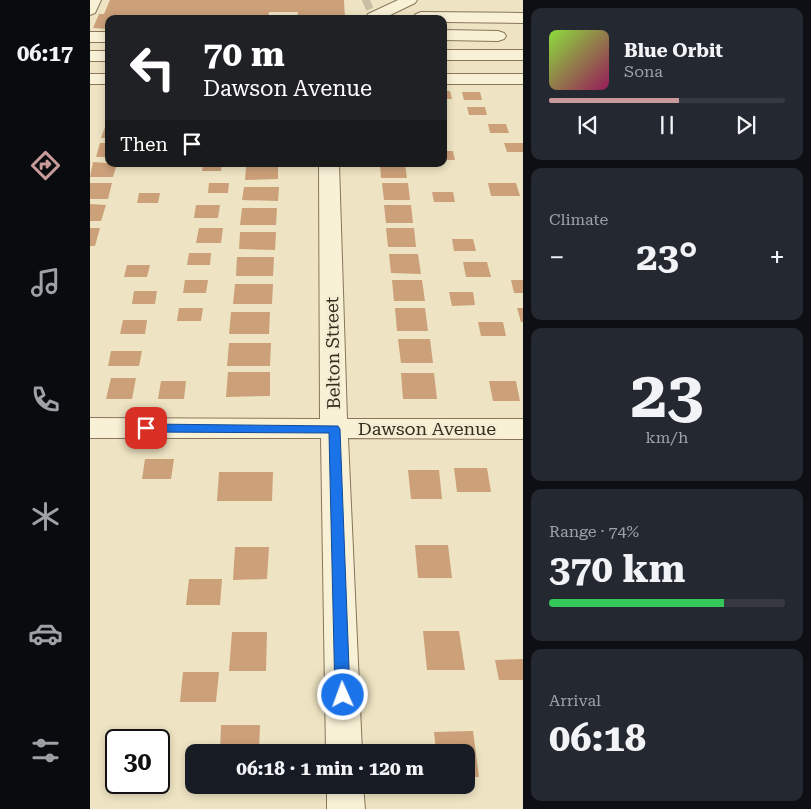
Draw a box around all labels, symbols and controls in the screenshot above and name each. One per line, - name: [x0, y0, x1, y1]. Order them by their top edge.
- text: 70 m: [203, 34, 285, 75]
- icon: left: [120, 35, 185, 100]
- text: Blue Orbit: [624, 39, 723, 62]
- text: 06:17: [17, 41, 73, 66]
- text: Sona: [624, 62, 663, 81]
- text: Dawson Avenue: [203, 76, 372, 101]
- icon: previous: [574, 111, 602, 139]
- icon: pause: [653, 111, 681, 139]
- icon: next: [732, 111, 760, 139]
- icon: arrive: [178, 130, 206, 158]
- text: Then: [120, 133, 168, 156]
- icon: directions: [28, 148, 63, 183]
- text: Climate: [549, 210, 608, 229]
- text: 23°: [636, 235, 698, 279]
- text: −: [549, 241, 565, 274]
- text: +: [769, 241, 785, 274]
- icon: music: [28, 265, 63, 300]
- street label: Belton Street: [321, 296, 344, 410]
- text: 23: [631, 357, 703, 433]
- icon: phone: [28, 382, 63, 417]
- pin: [125, 407, 167, 449]
- icon: arrive: [132, 414, 160, 442]
- street label: Dawson Avenue: [358, 418, 496, 439]
- text: km/h: [646, 428, 688, 447]
- icon: climate: [28, 499, 63, 534]
- text: Range · 74%: [549, 522, 639, 541]
- text: 370 km: [549, 547, 685, 591]
- icon: car: [28, 616, 63, 651]
- position arrow: [316, 668, 368, 720]
- text: Arrival: [549, 691, 601, 710]
- text: 06:18: [549, 716, 646, 760]
- speed limit sign: 30: [105, 729, 170, 794]
- icon: filters: [28, 733, 63, 768]
- text: 06:18 · 1 min · 120 m: [236, 757, 424, 780]

